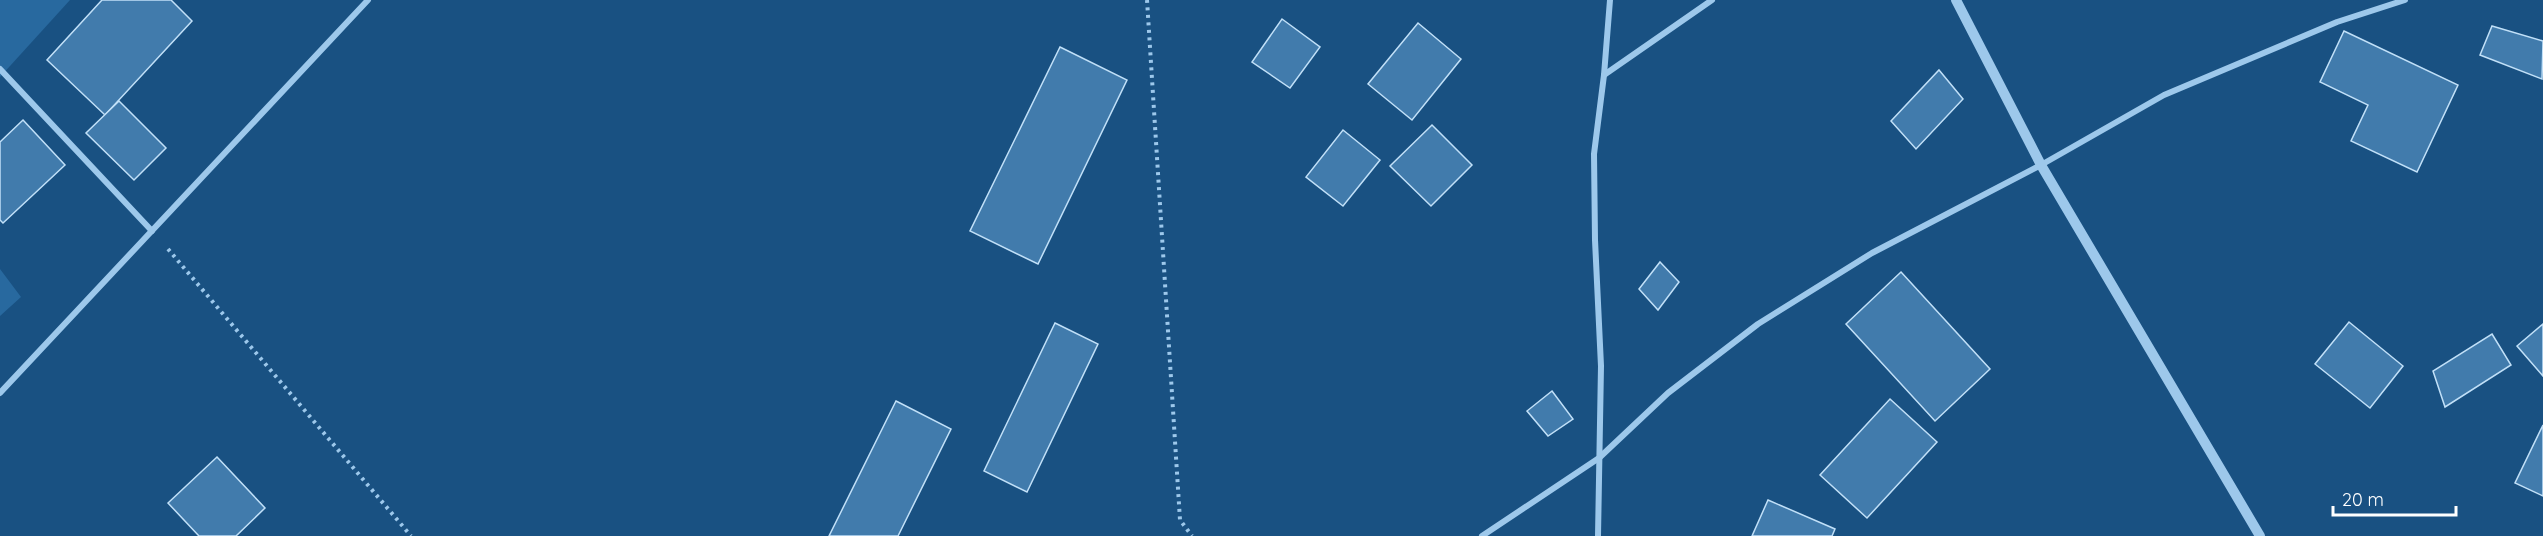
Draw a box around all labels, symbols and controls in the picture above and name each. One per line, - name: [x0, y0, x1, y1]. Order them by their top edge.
- scale bar: [2333, 479, 2456, 517]
- text: 20 m: [2342, 488, 2384, 511]

